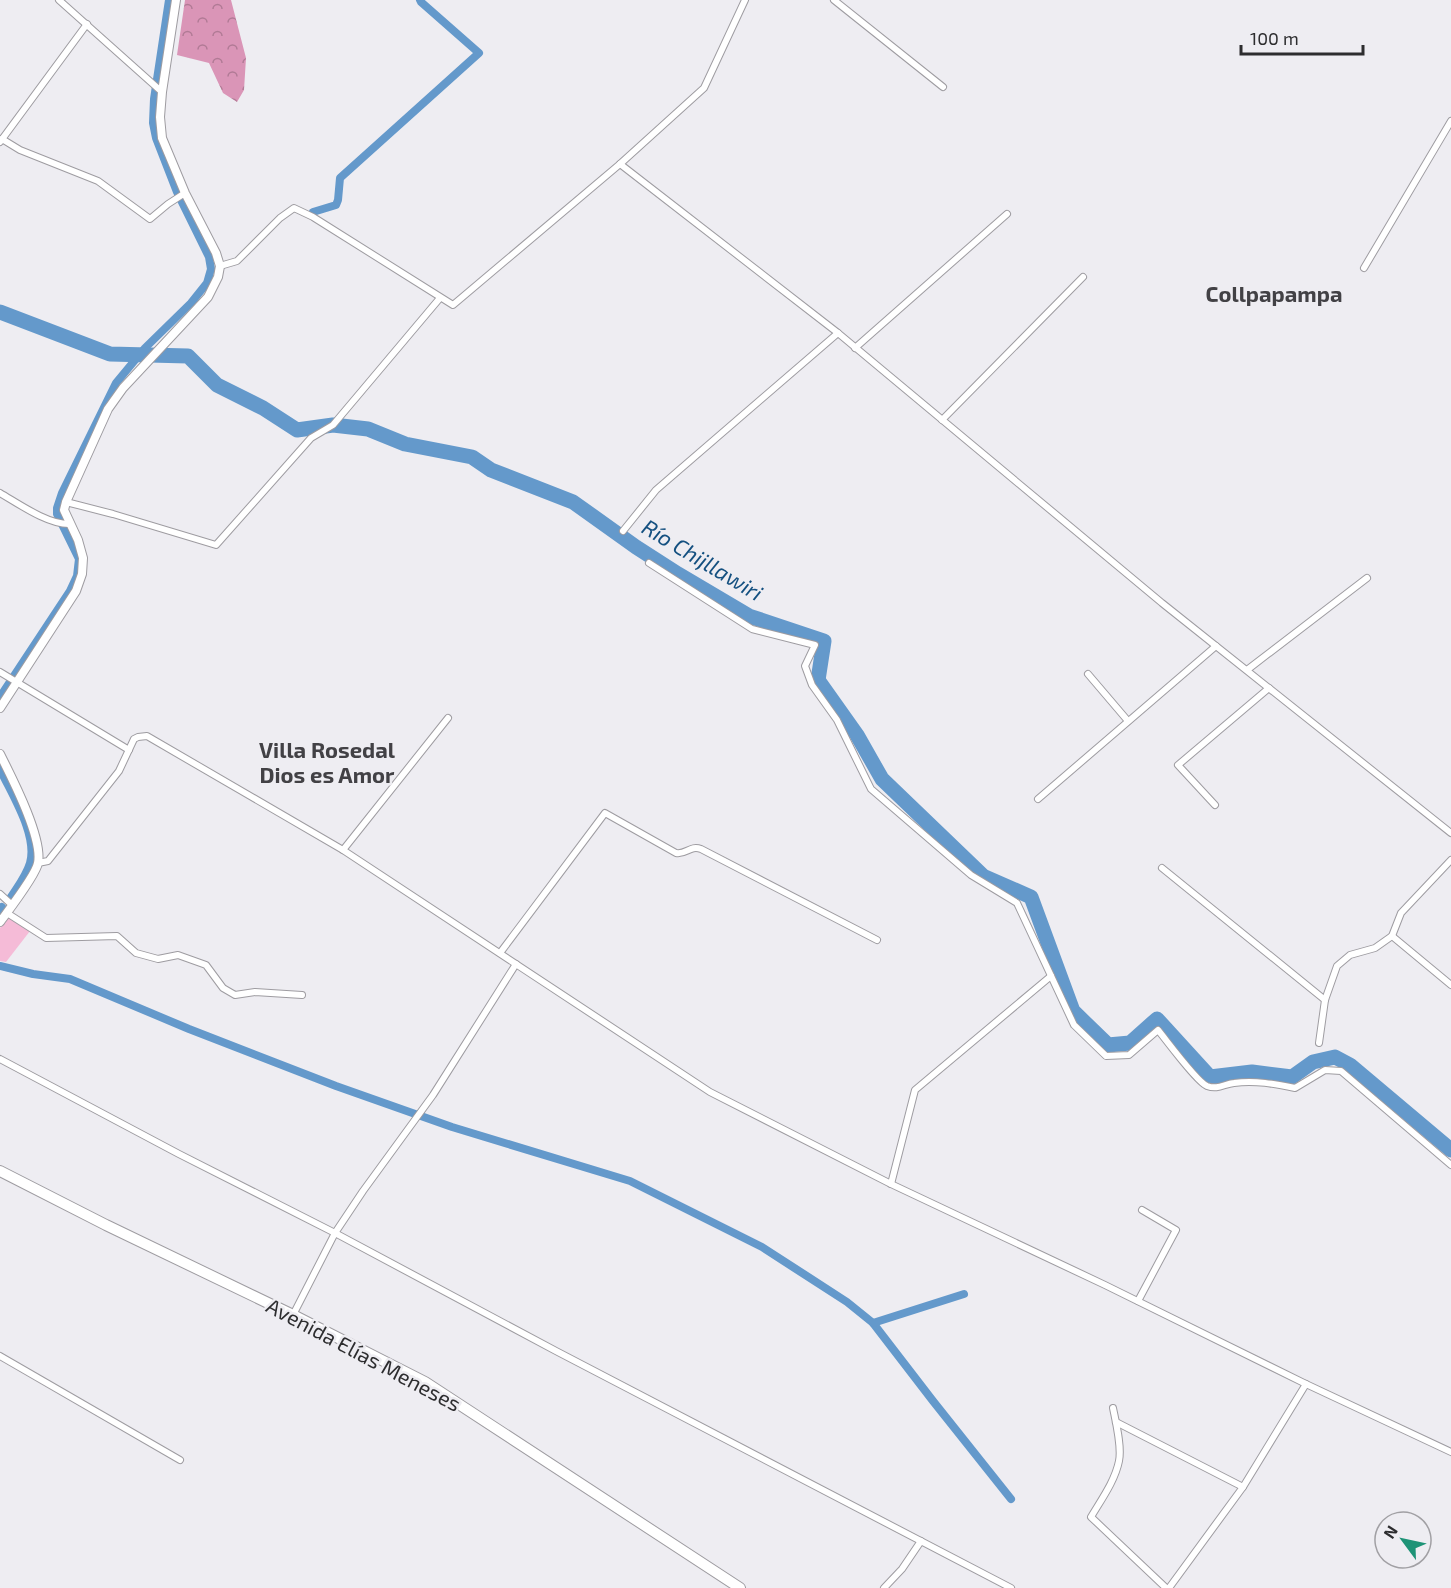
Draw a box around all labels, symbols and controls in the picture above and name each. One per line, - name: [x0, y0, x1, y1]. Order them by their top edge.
- scale bar: [1241, 18, 1362, 56]
- text: 100 m: [1250, 27, 1299, 49]
- district label: Collpapampa: [1206, 280, 1342, 306]
- water label: Río Chijllawiri: [637, 513, 768, 606]
- district label: Villa Rosedal Dios es Amor: [259, 736, 396, 787]
- street label: Avenida Elías Meneses: [263, 1292, 465, 1416]
- north arrow: [1373, 1510, 1433, 1570]
- text: N: [1379, 1522, 1401, 1542]

